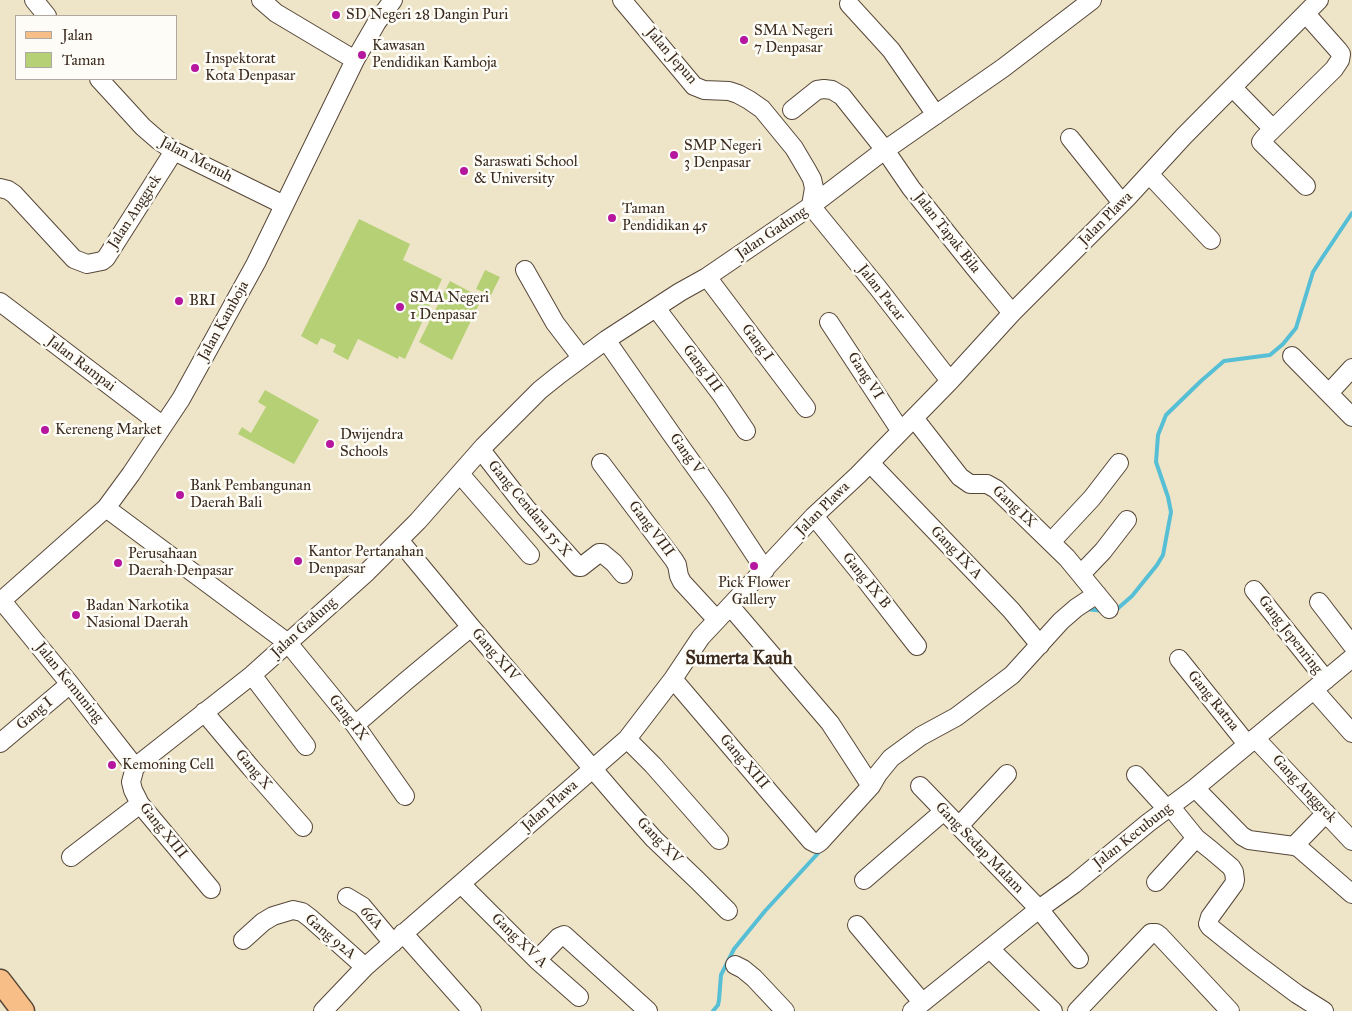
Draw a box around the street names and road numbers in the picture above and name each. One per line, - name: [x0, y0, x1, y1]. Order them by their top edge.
- street label: Jalan Jepun: [641, 24, 701, 88]
- street label: Jalan Menuh: [157, 133, 235, 187]
- street label: Jalan Anggrek: [104, 172, 166, 252]
- street label: Jalan Plawa: [1075, 188, 1137, 250]
- street label: Jalan Tapak Bila: [910, 189, 984, 277]
- street label: Jalan Gadung: [733, 203, 811, 263]
- street label: Jalan Pacar: [853, 261, 909, 325]
- street label: Jalan Kamboja: [195, 278, 253, 364]
- street label: Gang I: [737, 321, 777, 365]
- street label: Jalan Rampai: [43, 332, 119, 396]
- street label: Gang III: [678, 342, 726, 396]
- street label: Gang VI: [843, 349, 887, 403]
- street label: Gang V: [665, 430, 707, 478]
- street label: Gang Cendana 55 X: [483, 457, 575, 561]
- street label: Jalan Plawa: [792, 478, 854, 540]
- street label: Gang IX: [988, 482, 1040, 532]
- street label: Gang VIII: [624, 497, 678, 561]
- street label: Gang IX A: [926, 523, 986, 583]
- street label: Gang IX B: [838, 549, 894, 613]
- street label: Gang Jepenring: [1254, 592, 1326, 678]
- street label: Jalan Gadung: [268, 594, 340, 662]
- street label: Gang XIV: [467, 625, 523, 685]
- street label: Jalan Kemuning: [31, 639, 107, 727]
- street label: Gang Ratna: [1183, 667, 1243, 735]
- street label: Gang IX: [324, 691, 372, 745]
- street label: Gang I: [13, 694, 57, 734]
- street label: Gang XIII: [715, 731, 773, 793]
- street label: Gang X: [231, 746, 275, 794]
- street label: Gang Anggrek: [1268, 751, 1340, 827]
- street label: Jalan Plawa: [518, 777, 582, 835]
- street label: Gang XIII: [135, 799, 191, 863]
- street label: Gang Sedap Malam: [931, 799, 1027, 897]
- street label: Jalan Kecubung: [1090, 800, 1176, 872]
- street label: Gang XV: [632, 814, 686, 868]
- street label: 66A: [356, 903, 386, 933]
- street label: Gang 92A: [301, 910, 359, 964]
- street label: Gang XV A: [487, 910, 551, 972]

